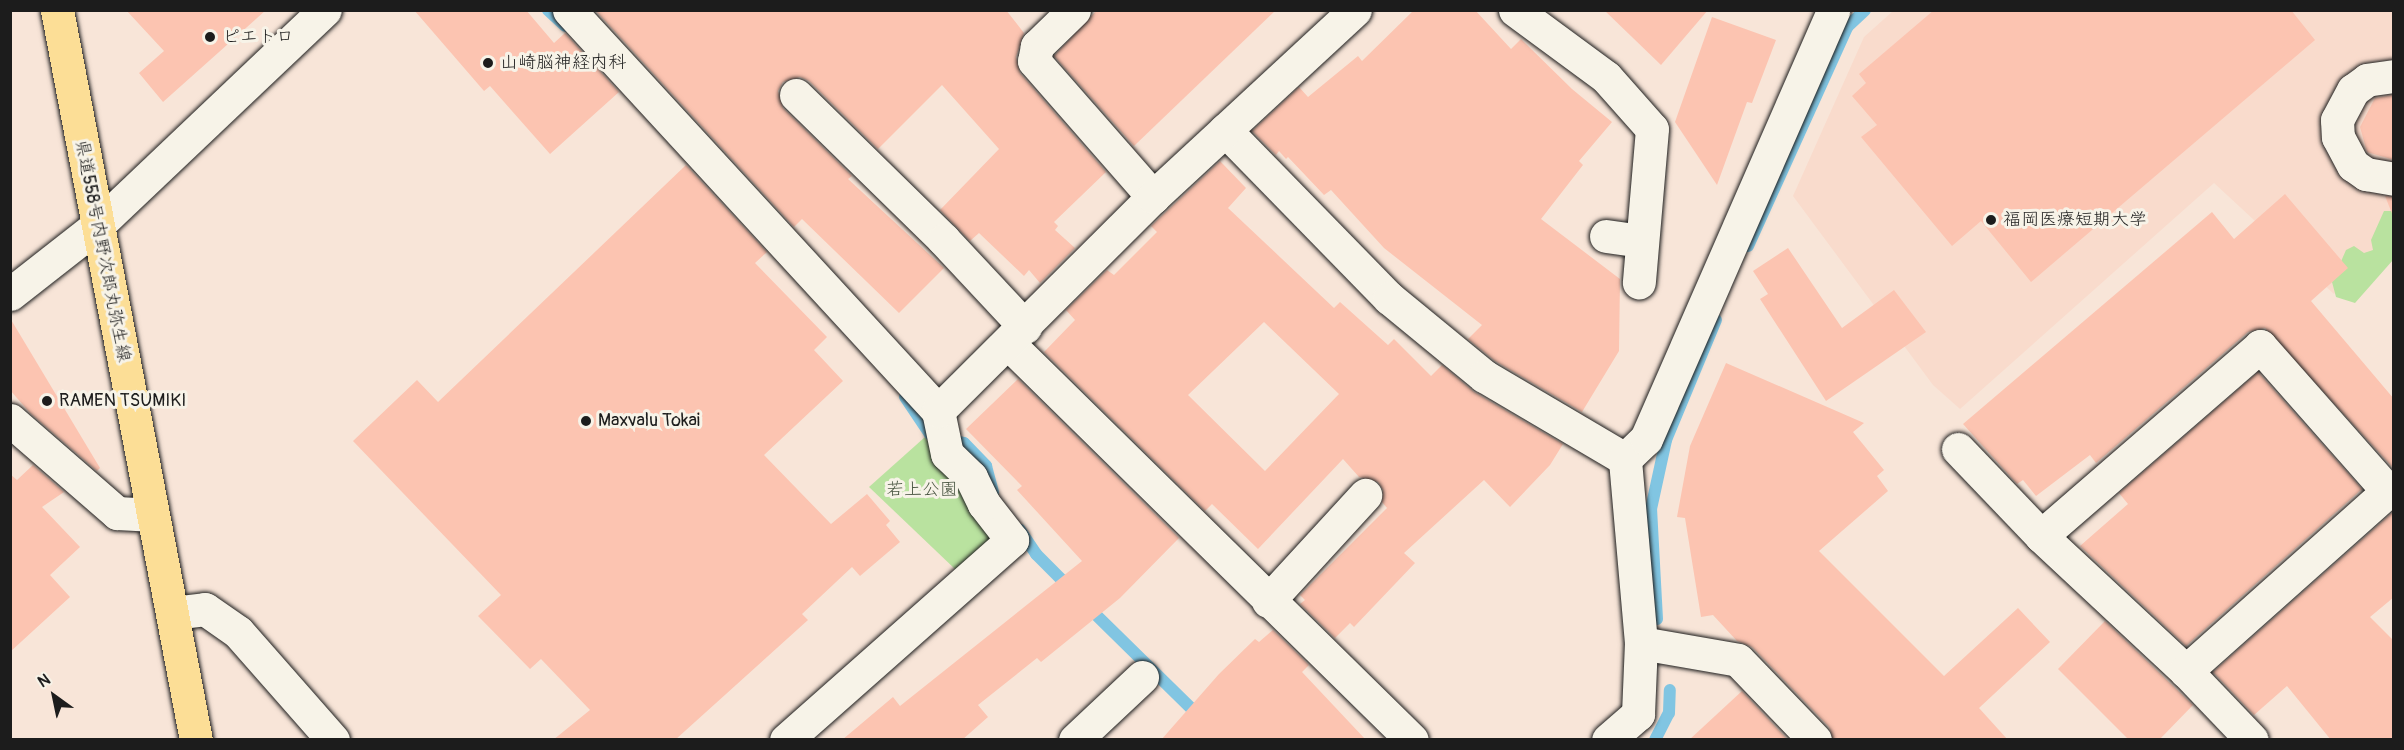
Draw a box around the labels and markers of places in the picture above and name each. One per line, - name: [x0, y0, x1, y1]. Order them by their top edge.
- place label: ピエトロ: [222, 26, 294, 48]
- marker: ピエトロ: [203, 30, 217, 44]
- place label: 山崎脳神経内科: [500, 52, 626, 74]
- marker: 山崎脳神経内科: [481, 56, 495, 70]
- place label: 福岡医療短期大学: [2003, 209, 2147, 231]
- marker: 福岡医療短期大学: [1984, 213, 1998, 227]
- place label: RAMEN TSUMIKI: [59, 390, 186, 412]
- marker: RAMEN TSUMIKI: [40, 394, 54, 408]
- place label: Maxvalu Tokai: [598, 410, 700, 432]
- marker: Maxvalu Tokai: [579, 414, 593, 428]

